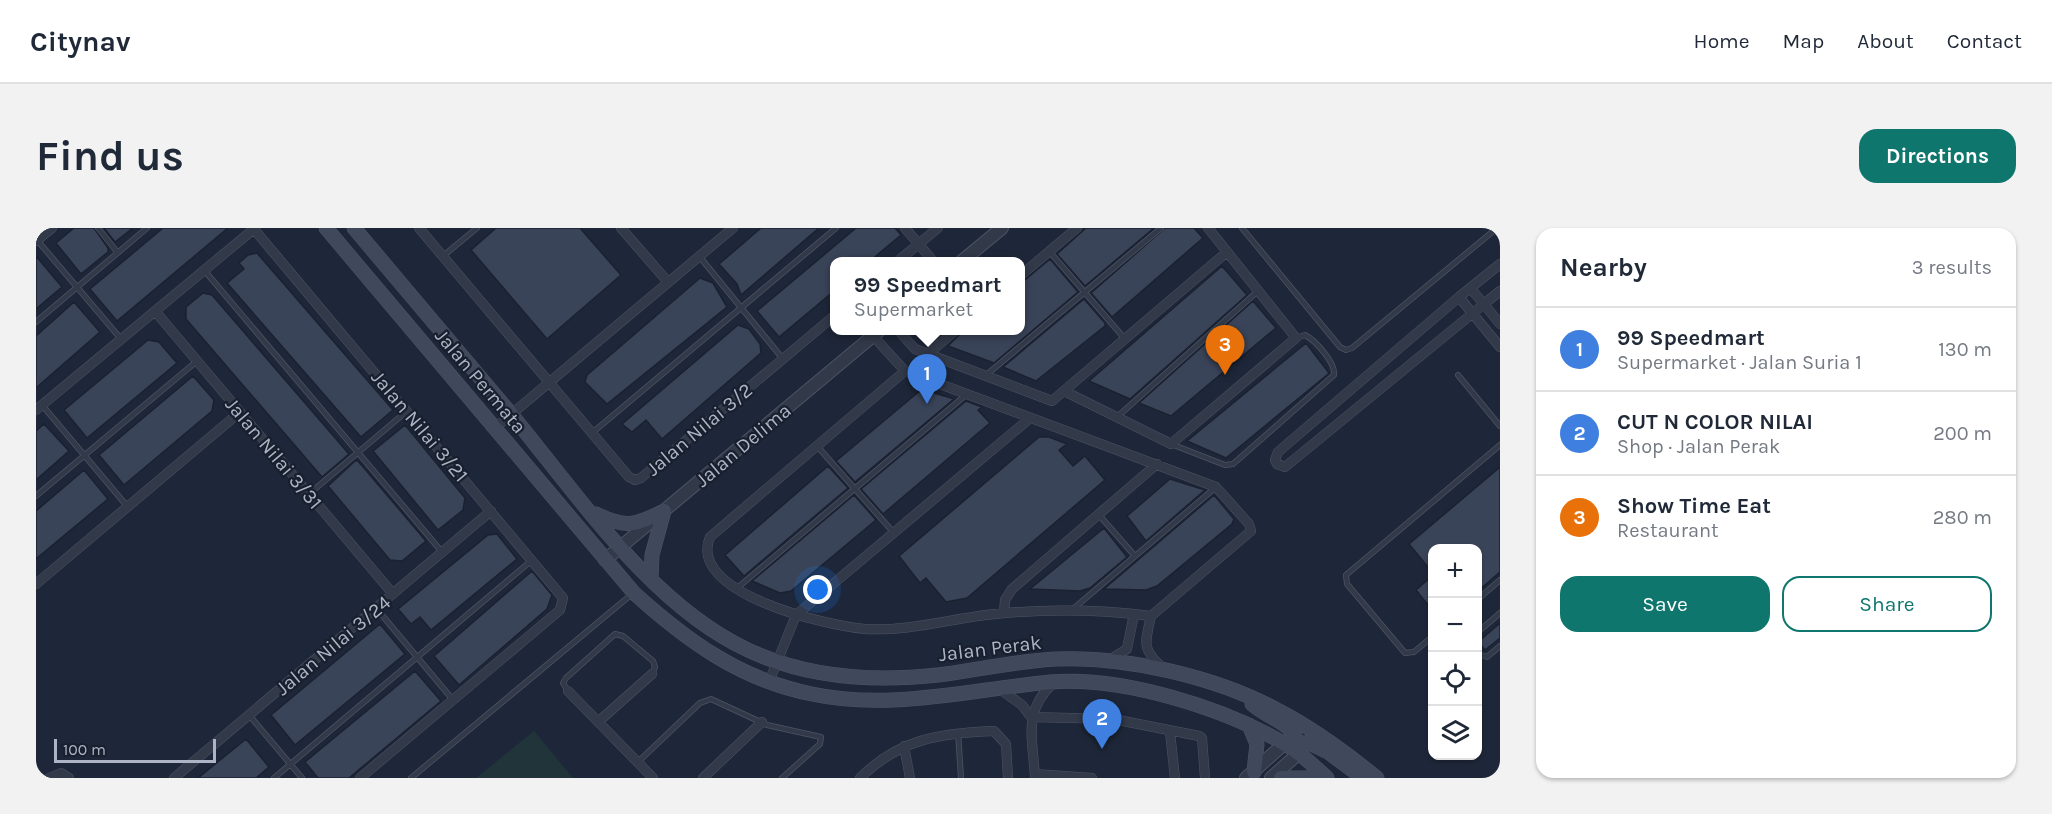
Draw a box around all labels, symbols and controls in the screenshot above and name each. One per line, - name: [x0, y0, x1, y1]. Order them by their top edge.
- text: Citynav: [30, 25, 130, 58]
- text: Home: [1694, 29, 1750, 53]
- text: Map: [1783, 29, 1824, 53]
- text: About: [1857, 29, 1914, 53]
- text: Contact: [1947, 29, 2022, 53]
- button: Directions: [1859, 129, 2016, 183]
- text: Find us: [36, 131, 184, 181]
- text: Nearby: [1560, 252, 1647, 283]
- text: 3 results: [1912, 256, 1992, 279]
- popup: [830, 257, 1025, 335]
- text: 99 Speedmart: [854, 272, 1001, 298]
- text: Supermarket: [854, 298, 973, 321]
- street label: Jalan Permata: [430, 324, 531, 438]
- text: 99 Speedmart: [1617, 325, 1765, 351]
- pin: 3: [1206, 326, 1244, 375]
- text: 1: [1576, 338, 1583, 361]
- text: 130 m: [1938, 338, 1992, 361]
- text: Supermarket · Jalan Suria 1: [1617, 351, 1862, 374]
- pin: 1: [908, 354, 946, 404]
- street label: Jalan Nilai 3/21: [366, 366, 473, 487]
- street label: Jalan Nilai 3/2: [642, 378, 757, 480]
- street label: Jalan Nilai 3/31: [220, 393, 327, 514]
- street label: Jalan Delima: [691, 399, 796, 492]
- text: CUT N COLOR NILAI: [1617, 409, 1813, 435]
- text: 2: [1573, 422, 1586, 445]
- text: 200 m: [1933, 422, 1992, 445]
- text: Shop · Jalan Perak: [1617, 435, 1780, 458]
- text: Show Time Eat: [1617, 493, 1771, 519]
- text: 3: [1573, 506, 1586, 529]
- text: 280 m: [1933, 506, 1992, 529]
- text: Restaurant: [1617, 519, 1719, 542]
- map controls: [1428, 544, 1482, 760]
- button: +: [1428, 544, 1482, 598]
- your location: [803, 575, 832, 604]
- button: Save: [1560, 576, 1770, 632]
- button: Share: [1782, 576, 1992, 632]
- street label: Jalan Nilai 3/24: [271, 591, 395, 700]
- button: −: [1428, 598, 1482, 652]
- street label: Jalan Perak: [937, 631, 1043, 666]
- button: locate: [1428, 652, 1482, 706]
- pin: 2: [1082, 700, 1122, 749]
- button: layers: [1428, 706, 1482, 760]
- scale bar: [54, 736, 216, 764]
- text: 100 m: [63, 740, 106, 759]

